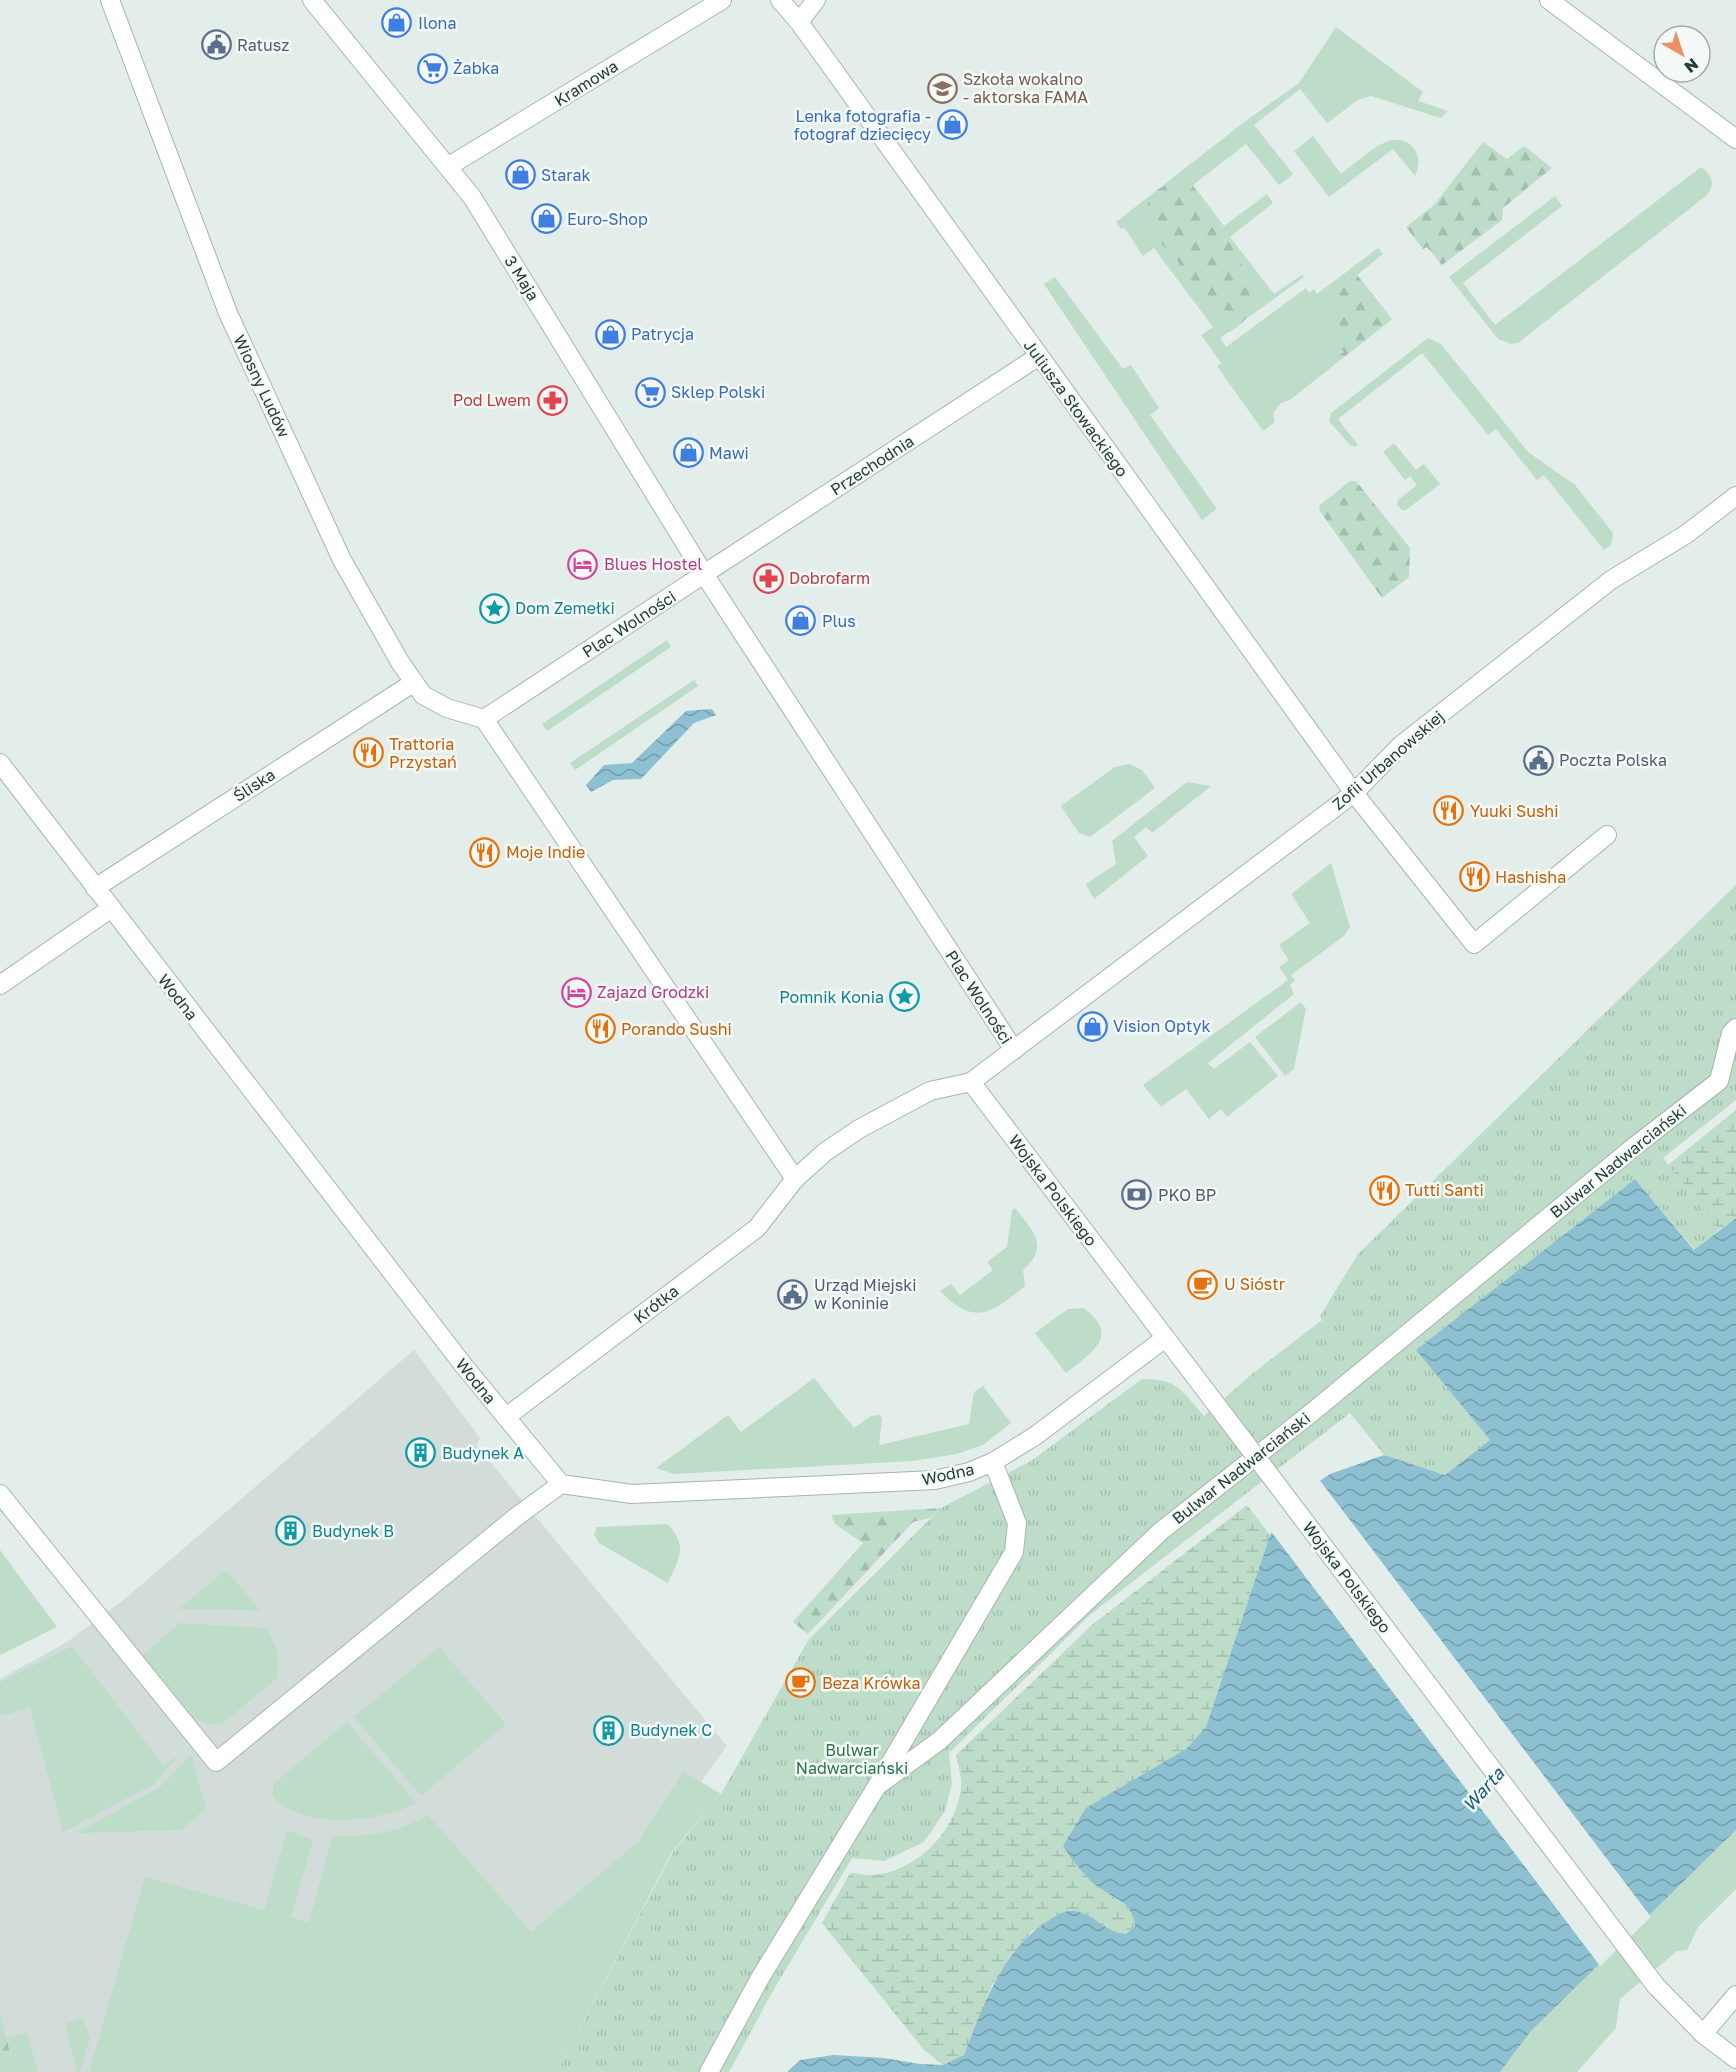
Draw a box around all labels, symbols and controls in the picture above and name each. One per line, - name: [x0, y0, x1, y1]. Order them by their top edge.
- shop icon: Ilona: [381, 7, 413, 39]
- place label: Ilona: [418, 13, 456, 33]
- north arrow: [1652, 24, 1712, 84]
- public building icon: Ratusz: [200, 29, 232, 61]
- place label: Ratusz: [237, 35, 289, 55]
- supermarket icon: Żabka: [416, 52, 448, 84]
- text: N: [1680, 54, 1702, 77]
- street label: Kramowa: [550, 56, 622, 110]
- place label: Żabka: [453, 58, 499, 78]
- place label: Szkoła wokalno - aktorska FAMA: [963, 69, 1088, 107]
- school or university icon: Szkoła wokalno - aktorska FAMA: [926, 72, 958, 104]
- place label: Lenka fotografia - fotograf dziecięcy: [794, 106, 931, 144]
- shop icon: Lenka fotografia - fotograf dziecięcy: [936, 109, 968, 141]
- shop icon: Starak: [504, 159, 536, 191]
- place label: Starak: [541, 165, 591, 185]
- shop icon: Euro-Shop: [530, 203, 562, 235]
- place label: Euro-Shop: [567, 209, 648, 229]
- street label: 3 Maja: [500, 252, 544, 304]
- shop icon: Patrycja: [594, 318, 626, 350]
- place label: Patrycja: [631, 324, 694, 344]
- street label: Wiosny Ludów: [229, 332, 295, 441]
- street label: Juliusza Słowackiego: [1019, 335, 1133, 481]
- supermarket icon: Sklep Polski: [634, 376, 666, 408]
- place label: Sklep Polski: [671, 382, 765, 402]
- pharmacy icon: Pod Lwem: [536, 384, 568, 416]
- place label: Pod Lwem: [453, 390, 531, 410]
- street label: Przechodnia: [827, 431, 917, 499]
- shop icon: Mawi: [672, 437, 704, 469]
- place label: Mawi: [709, 443, 749, 463]
- hotel icon: Blues Hostel: [567, 548, 599, 580]
- place label: Blues Hostel: [604, 554, 702, 574]
- pharmacy icon: Dobrofarm: [752, 562, 784, 594]
- place label: Dobrofarm: [789, 568, 870, 588]
- street label: Plac Wolności: [578, 586, 680, 662]
- place icon: Dom Zemełki: [478, 592, 510, 624]
- place label: Dom Zemełki: [515, 598, 615, 618]
- shop icon: Plus: [785, 605, 817, 637]
- place label: Plus: [822, 611, 856, 631]
- street label: Zofii Urbanowskiej: [1328, 706, 1448, 814]
- place label: Trattoria Przystań: [389, 734, 457, 772]
- restaurant icon: Trattoria Przystań: [352, 737, 384, 769]
- public building icon: Poczta Polska: [1522, 744, 1554, 776]
- place label: Poczta Polska: [1559, 750, 1667, 770]
- street label: Śliska: [229, 764, 279, 806]
- restaurant icon: Yuuki Sushi: [1433, 795, 1465, 827]
- place label: Yuuki Sushi: [1470, 801, 1559, 821]
- restaurant icon: Moje Indie: [469, 836, 501, 868]
- place label: Moje Indie: [506, 842, 585, 862]
- restaurant icon: Hashisha: [1458, 861, 1490, 893]
- place label: Hashisha: [1495, 867, 1566, 887]
- street label: Plac Wolności: [941, 946, 1017, 1048]
- street label: Wodna: [154, 970, 202, 1024]
- hotel icon: Zajazd Grodzki: [560, 976, 592, 1008]
- place icon: Pomnik Konia: [889, 981, 921, 1013]
- place label: Zajazd Grodzki: [597, 982, 709, 1002]
- place label: Pomnik Konia: [779, 987, 884, 1007]
- shop icon: Vision Optyk: [1076, 1010, 1108, 1042]
- restaurant icon: Porando Sushi: [584, 1013, 616, 1045]
- place label: Vision Optyk: [1113, 1016, 1211, 1036]
- place label: Porando Sushi: [621, 1019, 732, 1039]
- street label: Bulwar Nadwarciański: [1546, 1100, 1690, 1222]
- street label: Wojska Polskiego: [1005, 1130, 1101, 1250]
- restaurant icon: Tutti Santi: [1368, 1174, 1400, 1206]
- bank icon: PKO BP: [1121, 1179, 1153, 1211]
- place label: Tutti Santi: [1405, 1180, 1484, 1200]
- place label: PKO BP: [1158, 1185, 1216, 1205]
- cafe icon: U Sióstr: [1187, 1268, 1219, 1300]
- place label: U Sióstr: [1224, 1274, 1285, 1294]
- place label: Urząd Miejski w Koninie: [814, 1275, 917, 1313]
- public building icon: Urząd Miejski w Koninie: [777, 1278, 809, 1310]
- street label: Krótka: [630, 1281, 682, 1327]
- street label: Wodna: [452, 1354, 500, 1408]
- street label: Bulwar Nadwarciański: [1168, 1408, 1314, 1528]
- building icon: Budynek A: [405, 1437, 437, 1469]
- place label: Budynek A: [442, 1443, 524, 1463]
- street label: Wodna: [920, 1459, 976, 1489]
- building icon: Budynek B: [275, 1515, 307, 1547]
- street label: Wojska Polskiego: [1299, 1517, 1395, 1637]
- place label: Budynek B: [312, 1521, 394, 1541]
- cafe icon: Beza Krówka: [785, 1667, 817, 1699]
- place label: Beza Krówka: [822, 1673, 921, 1693]
- building icon: Budynek C: [593, 1714, 625, 1746]
- place label: Budynek C: [630, 1720, 712, 1740]
- park label: Bulwar Nadwarciański: [796, 1740, 908, 1778]
- water label: Warta: [1458, 1762, 1509, 1815]

